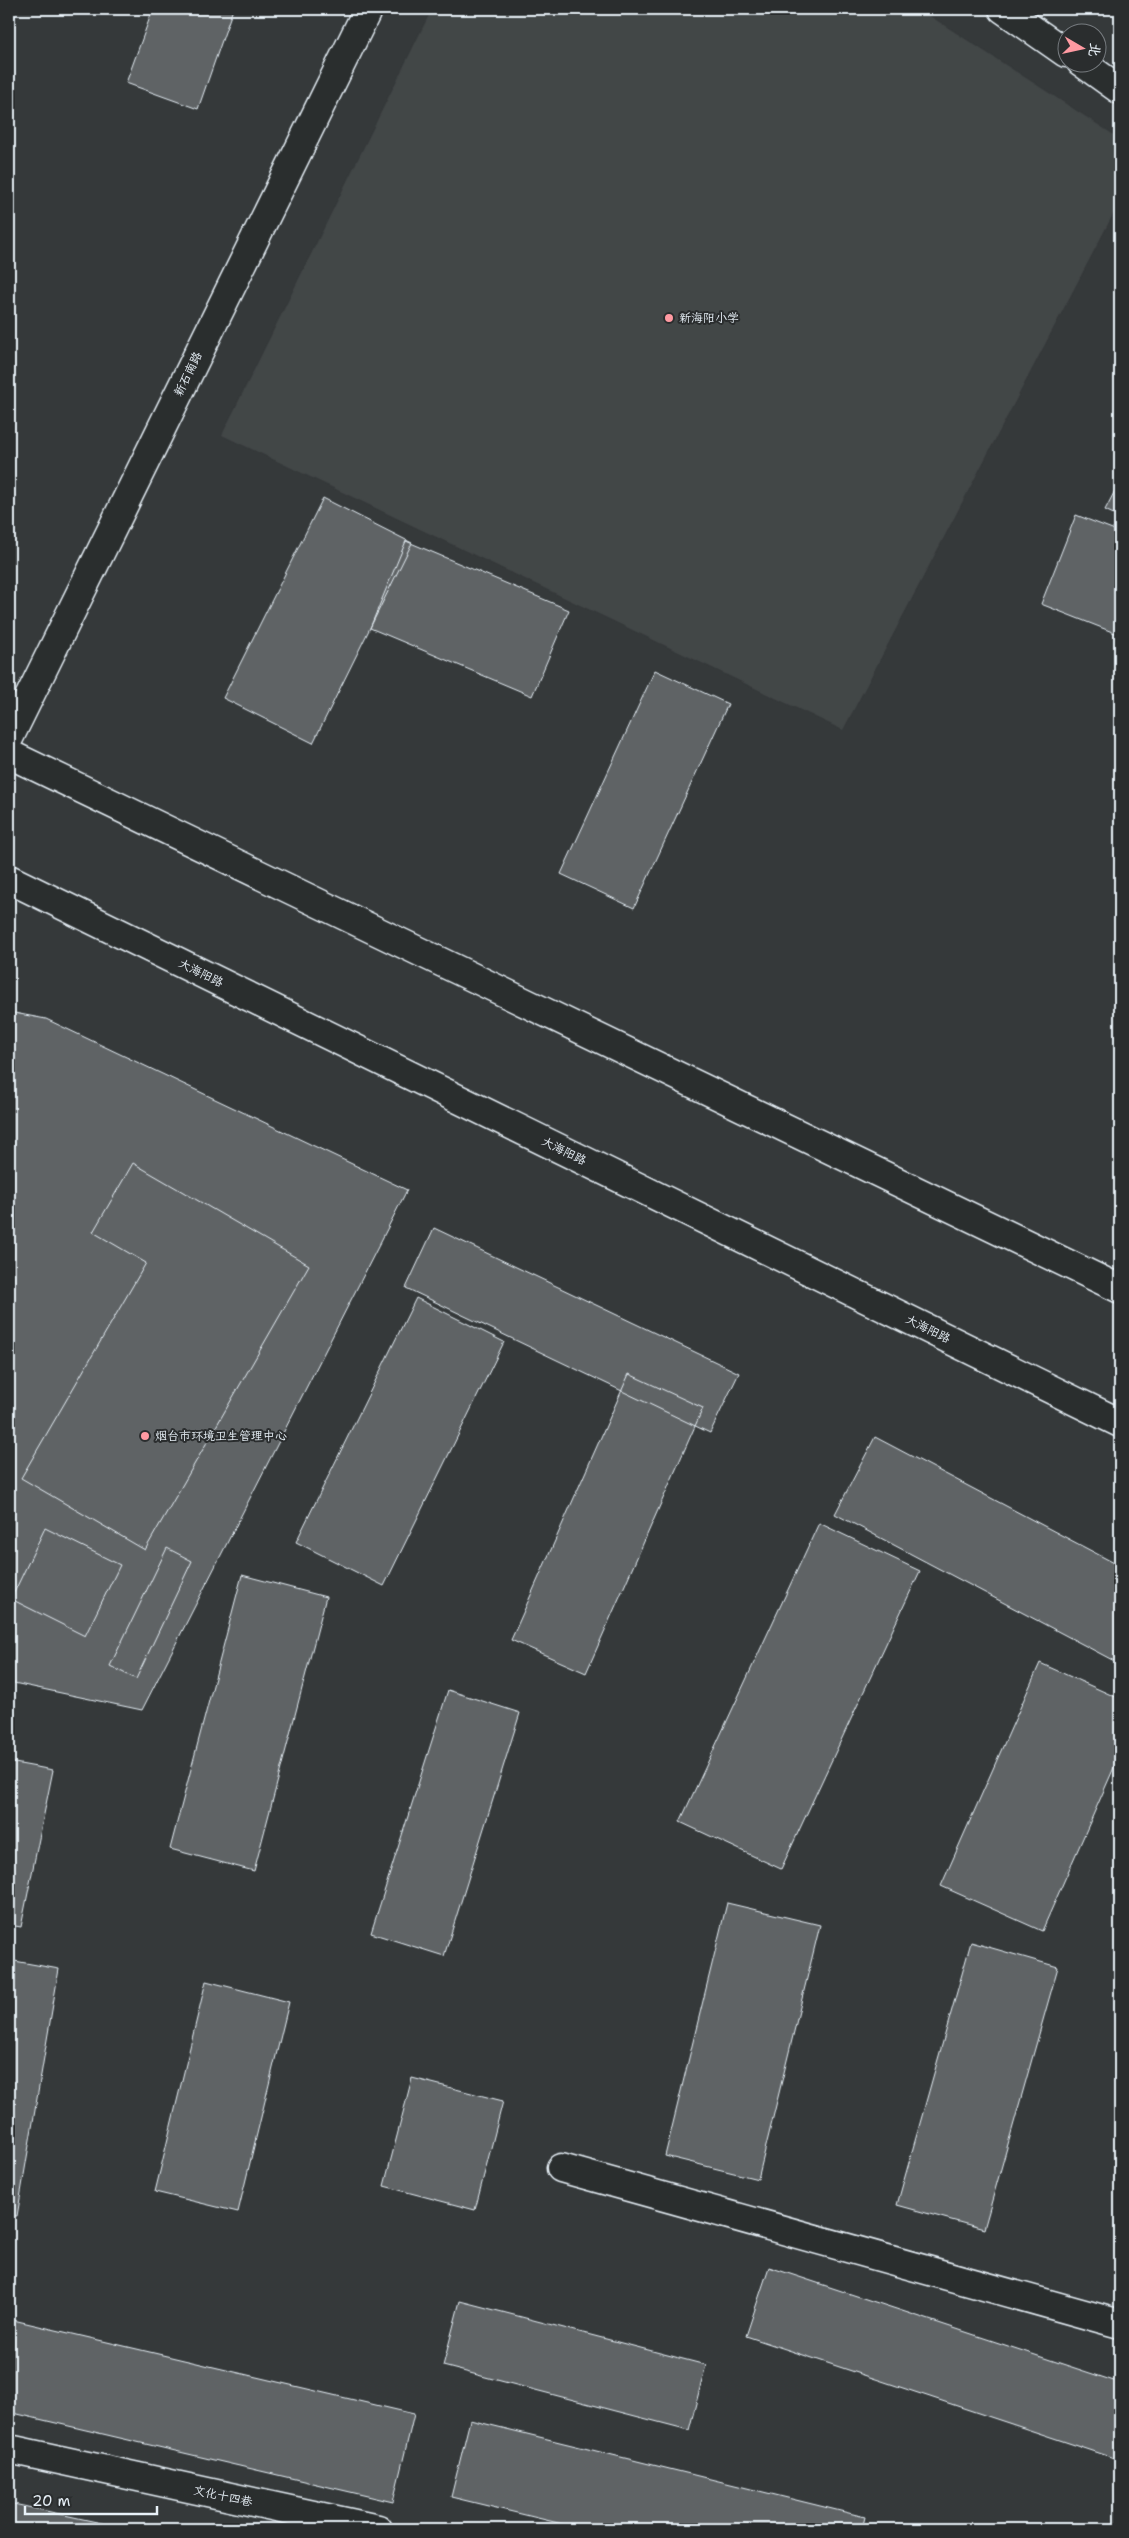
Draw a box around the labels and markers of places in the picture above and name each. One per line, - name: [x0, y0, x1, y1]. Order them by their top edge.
- place label: 新海阳小学: [679, 310, 739, 326]
- marker: 新海阳小学: [663, 312, 675, 324]
- place label: 烟台市环境卫生管理中心: [155, 1428, 287, 1444]
- marker: 烟台市环境卫生管理中心: [139, 1430, 151, 1442]

